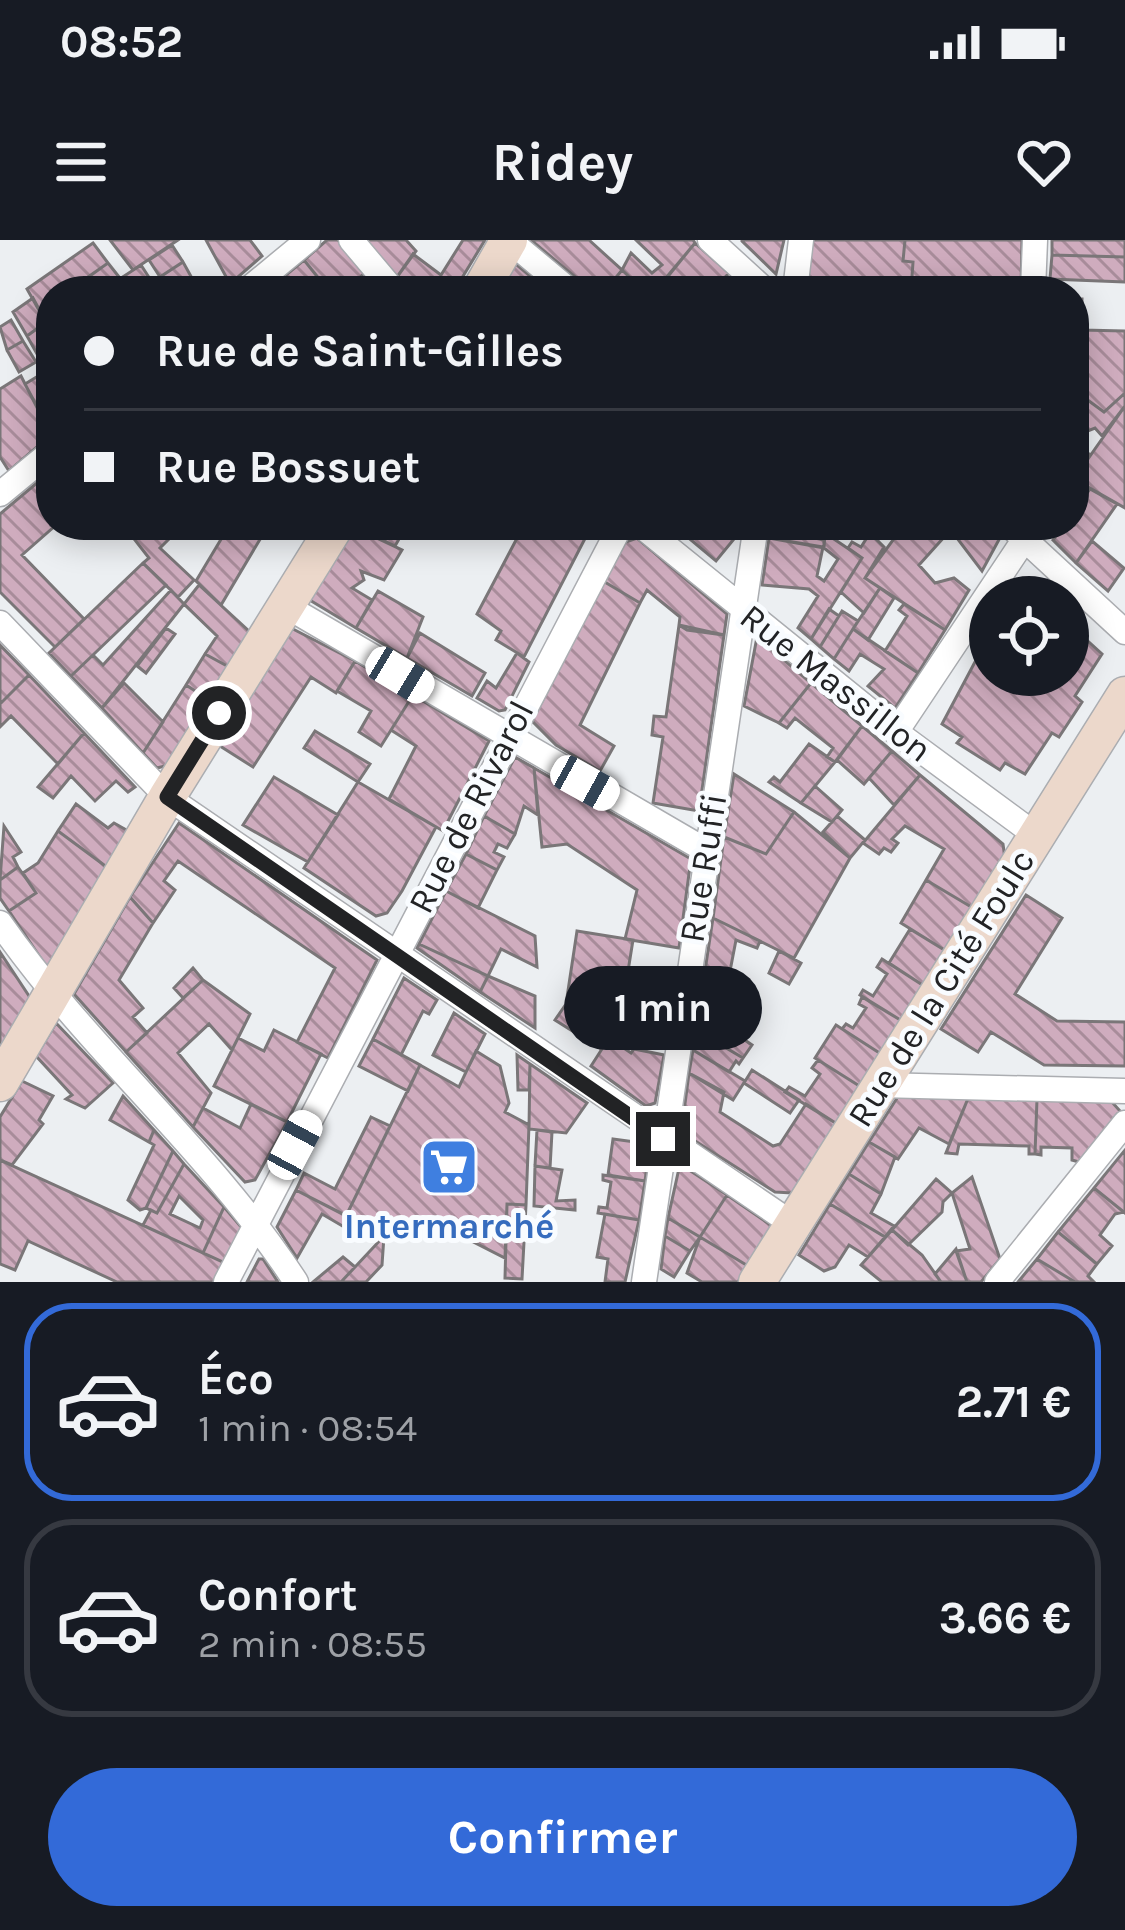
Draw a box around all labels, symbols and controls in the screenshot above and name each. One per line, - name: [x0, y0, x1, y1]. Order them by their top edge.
- text: 08:52: [60, 16, 183, 68]
- icon: menu: [48, 129, 114, 195]
- icon: heart: [1011, 129, 1077, 195]
- text: Ridey: [492, 130, 633, 194]
- text: Rue de Saint-Gilles: [156, 325, 564, 377]
- text: Rue Bossuet: [156, 441, 420, 493]
- map controls: [969, 576, 1089, 696]
- button: locate: [969, 576, 1089, 696]
- street label: Rue Massillon: [732, 595, 940, 771]
- car: [360, 641, 440, 709]
- route start: [192, 686, 246, 740]
- street label: Rue de Rivarol: [399, 694, 543, 920]
- car: [545, 750, 625, 816]
- street label: Rue Ruffi: [671, 791, 735, 945]
- street label: Rue de la Cité Foulc: [839, 842, 1043, 1134]
- callout: 1 min: [564, 965, 762, 1049]
- text: 1 min: [614, 985, 712, 1031]
- car: [262, 1105, 328, 1185]
- route end: [636, 1112, 690, 1166]
- supermarket icon: Intermarché: [418, 1136, 480, 1198]
- place label: Intermarché: [344, 1205, 554, 1247]
- icon: car: [54, 1348, 162, 1456]
- text: Éco: [198, 1353, 274, 1405]
- text: 2.71 €: [956, 1376, 1071, 1428]
- text: 1 min · 08:54: [198, 1405, 417, 1451]
- icon: car: [54, 1564, 162, 1672]
- text: Confort: [198, 1569, 357, 1621]
- text: 3.66 €: [939, 1592, 1071, 1644]
- text: 2 min · 08:55: [198, 1621, 427, 1667]
- button: Confirmer: [48, 1768, 1077, 1906]

